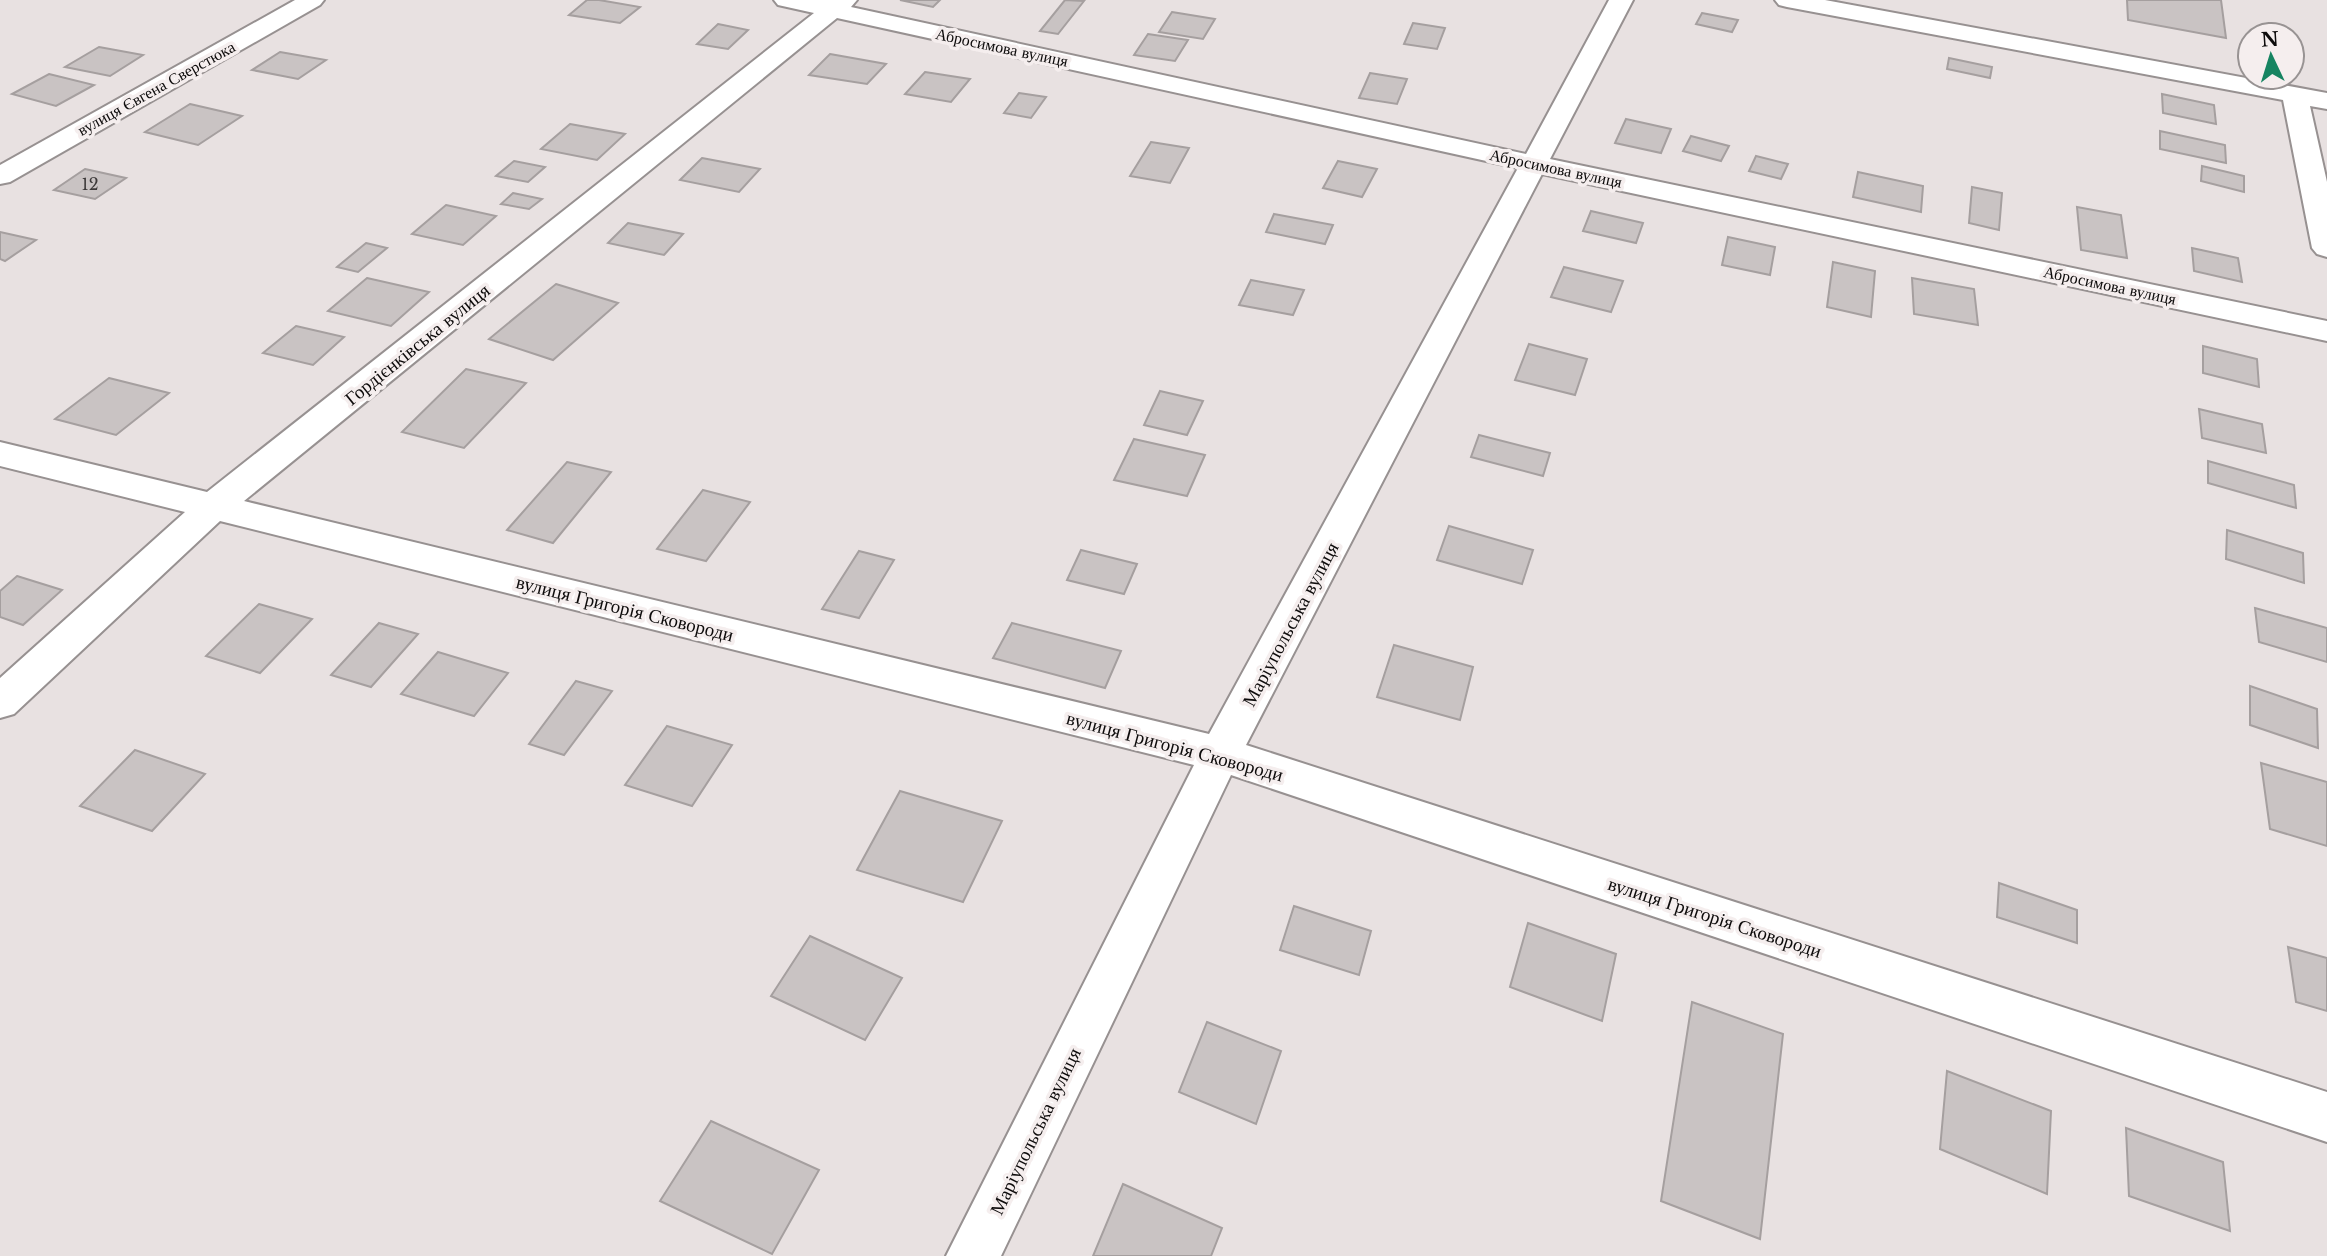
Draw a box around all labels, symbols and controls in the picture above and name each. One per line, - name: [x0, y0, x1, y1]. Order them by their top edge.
- north arrow: [2236, 21, 2306, 91]
- street label: Абросимова вулиця: [934, 23, 1071, 71]
- text: N: [2260, 27, 2280, 52]
- street label: вулиця Євгена Сверстюка: [74, 36, 238, 140]
- street label: Абросимова вулиця: [1488, 144, 1625, 192]
- house number: 12: [82, 174, 99, 194]
- street label: Абросимова вулиця: [2042, 261, 2179, 309]
- street label: Гордієнківська вулиця: [340, 279, 495, 410]
- street label: Маріупольська вулиця: [1237, 538, 1344, 710]
- street label: вулиця Григорія Сковороди: [514, 570, 736, 647]
- street label: вулиця Григорія Сковороди: [1064, 706, 1286, 786]
- street label: вулиця Григорія Сковороди: [1605, 872, 1825, 963]
- street label: Маріупольська вулиця: [985, 1044, 1086, 1218]

